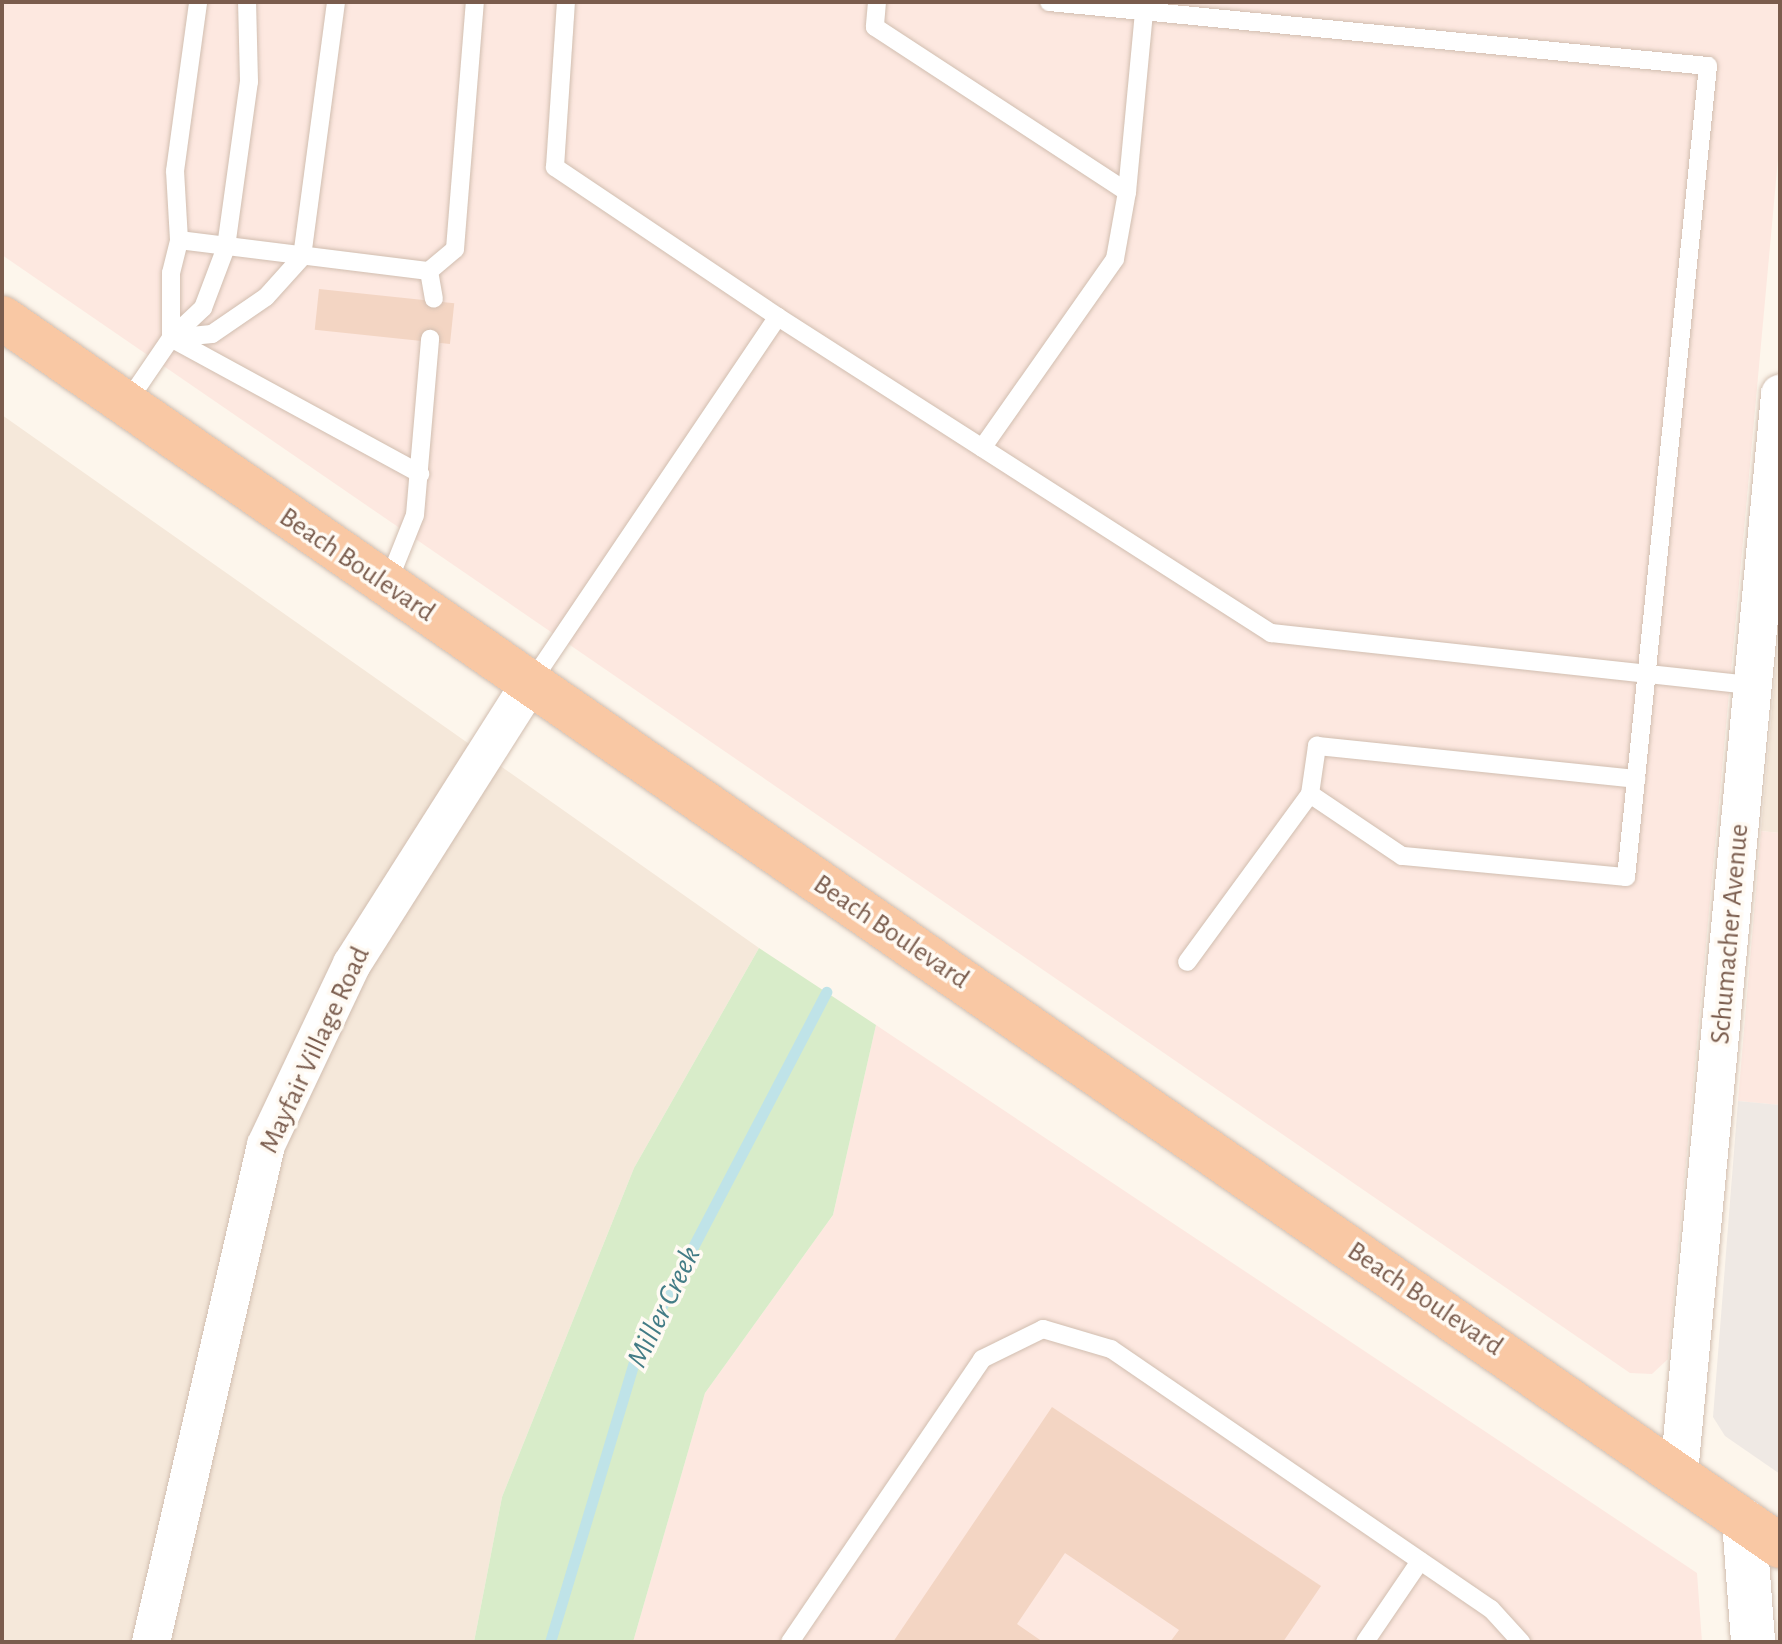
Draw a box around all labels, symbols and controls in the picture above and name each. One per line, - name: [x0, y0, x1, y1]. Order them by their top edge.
- street label: Beach Boulevard: [273, 501, 441, 629]
- street label: Schumacher Avenue: [1704, 823, 1756, 1045]
- street label: Beach Boulevard: [807, 868, 975, 996]
- street label: Mayfair Village Road: [252, 941, 378, 1159]
- street label: Beach Boulevard: [1341, 1235, 1509, 1363]
- water label: Miller Creek: [619, 1241, 709, 1373]

